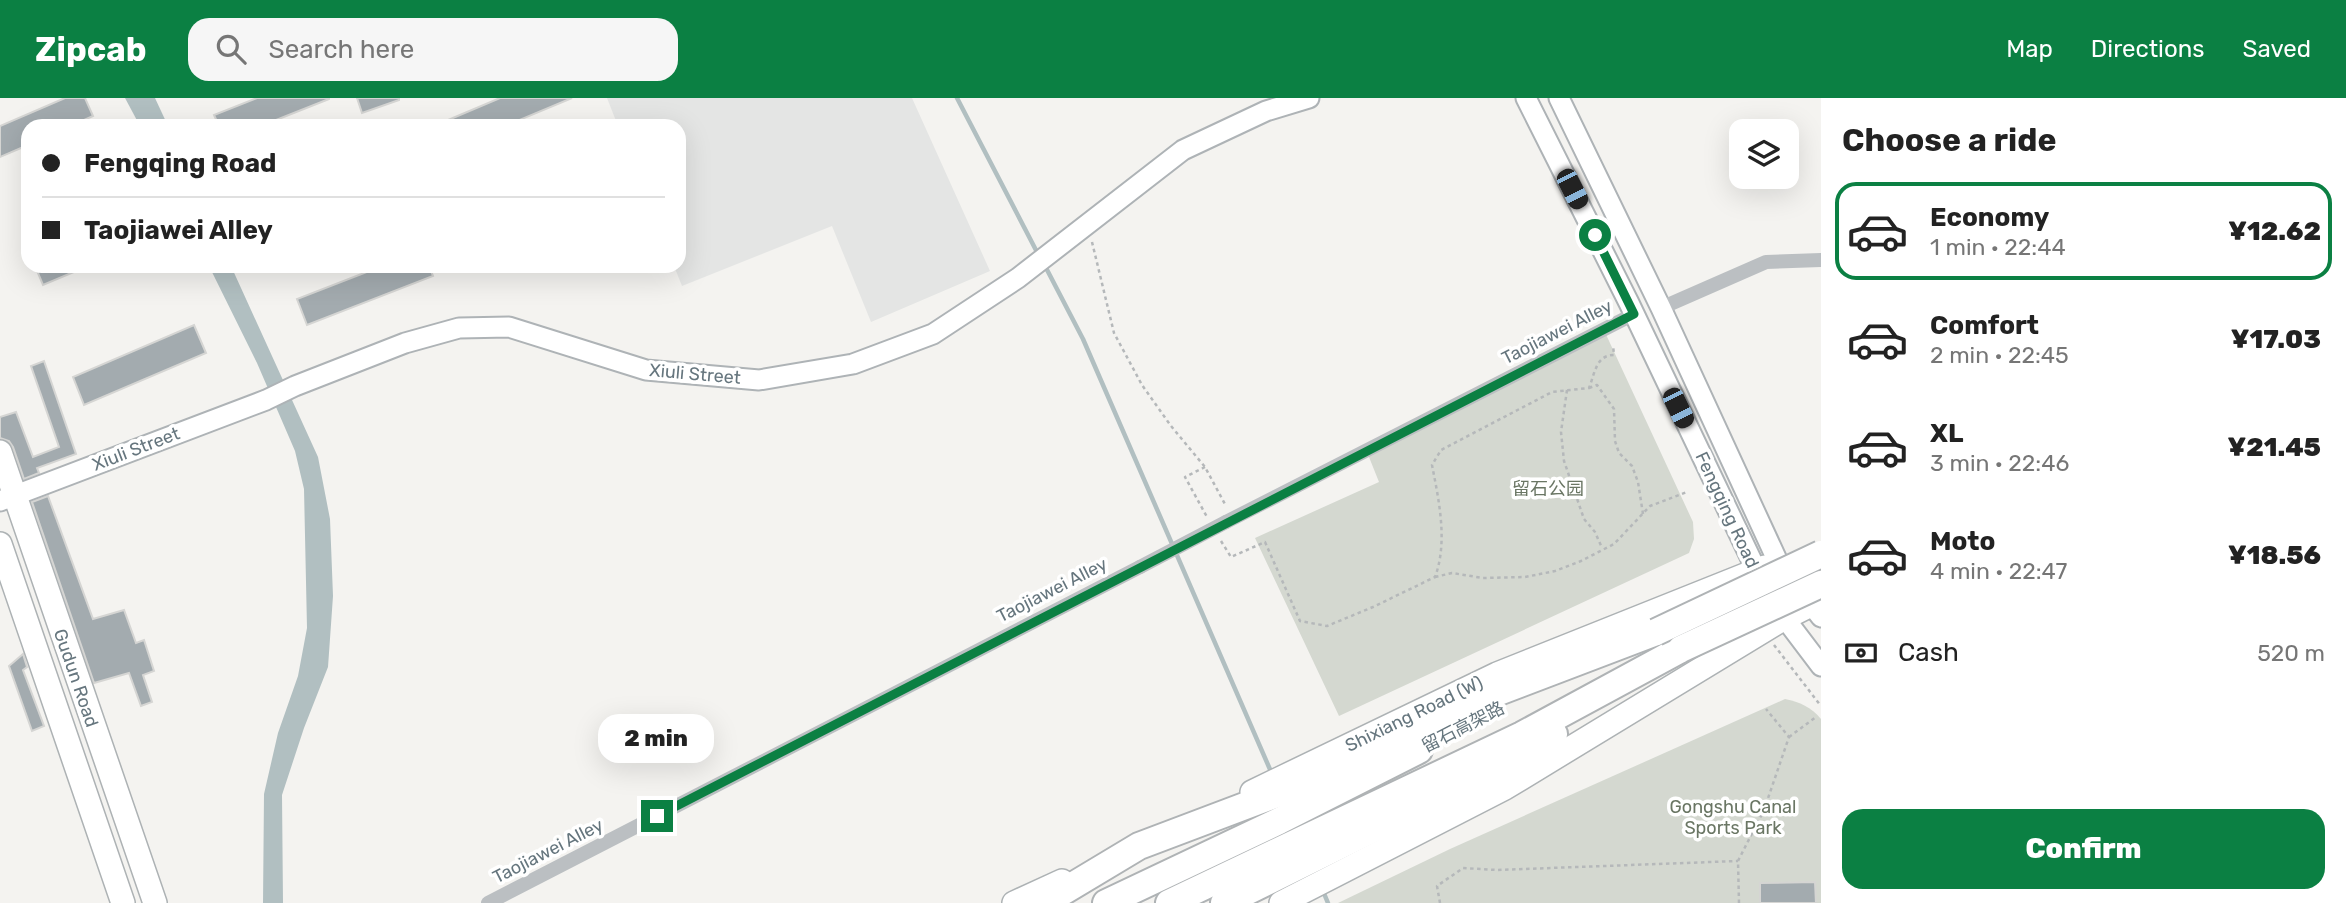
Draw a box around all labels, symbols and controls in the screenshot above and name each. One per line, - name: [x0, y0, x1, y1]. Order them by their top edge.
- search box: [188, 18, 678, 81]
- text: Zipcab: [35, 30, 146, 69]
- icon: search: [212, 30, 250, 68]
- text: Search here: [268, 34, 414, 65]
- text: Map: [2006, 35, 2053, 63]
- text: Directions: [2091, 35, 2204, 63]
- text: Saved: [2242, 35, 2311, 63]
- map controls: [1729, 119, 1799, 189]
- button: layers: [1729, 119, 1799, 189]
- text: Choose a ride: [1842, 121, 2056, 159]
- text: Fengqing Road: [84, 148, 276, 179]
- car: [1554, 166, 1591, 212]
- icon: car: [1846, 200, 1909, 263]
- text: Economy: [1930, 202, 2049, 233]
- text: Taojiawei Alley: [84, 215, 273, 246]
- text: ¥12.62: [2228, 216, 2321, 247]
- route start: [1579, 219, 1611, 251]
- text: 1 min · 22:44: [1930, 233, 2066, 261]
- street label: Taojiawei Alley: [1498, 295, 1616, 369]
- icon: car: [1846, 308, 1909, 371]
- text: Comfort: [1930, 310, 2039, 341]
- text: ¥17.03: [2231, 324, 2321, 355]
- text: 2 min · 22:45: [1930, 341, 2069, 369]
- street label: Xiuli Street: [648, 359, 742, 389]
- car: [1660, 385, 1697, 431]
- icon: car: [1846, 416, 1909, 479]
- text: XL: [1930, 418, 1963, 449]
- street label: Xiuli Street: [89, 422, 183, 476]
- text: ¥21.45: [2228, 432, 2321, 463]
- street label: Fengqing Road: [1690, 448, 1764, 572]
- text: 3 min · 22:46: [1930, 449, 2069, 477]
- park label: 留石公园: [1512, 478, 1584, 500]
- icon: car: [1846, 524, 1909, 587]
- text: Moto: [1930, 526, 1995, 557]
- text: ¥18.56: [2228, 540, 2321, 571]
- street label: Taojiawei Alley: [993, 553, 1111, 627]
- text: 4 min · 22:47: [1930, 557, 2067, 585]
- street label: Gudun Road: [49, 626, 103, 730]
- icon: cash: [1842, 634, 1880, 672]
- text: Cash: [1898, 637, 1959, 668]
- text: 520 m: [2257, 639, 2325, 667]
- street label: Shixiang Road (W): [1342, 671, 1486, 757]
- street label: 留石高架路: [1418, 697, 1508, 757]
- callout: 2 min: [599, 714, 715, 764]
- text: 2 min: [624, 724, 688, 752]
- park label: Gongshu Canal Sports Park: [1670, 796, 1796, 839]
- route end: [641, 800, 673, 832]
- button: Confirm: [1842, 809, 2325, 889]
- street label: Taojiawei Alley: [489, 814, 607, 888]

